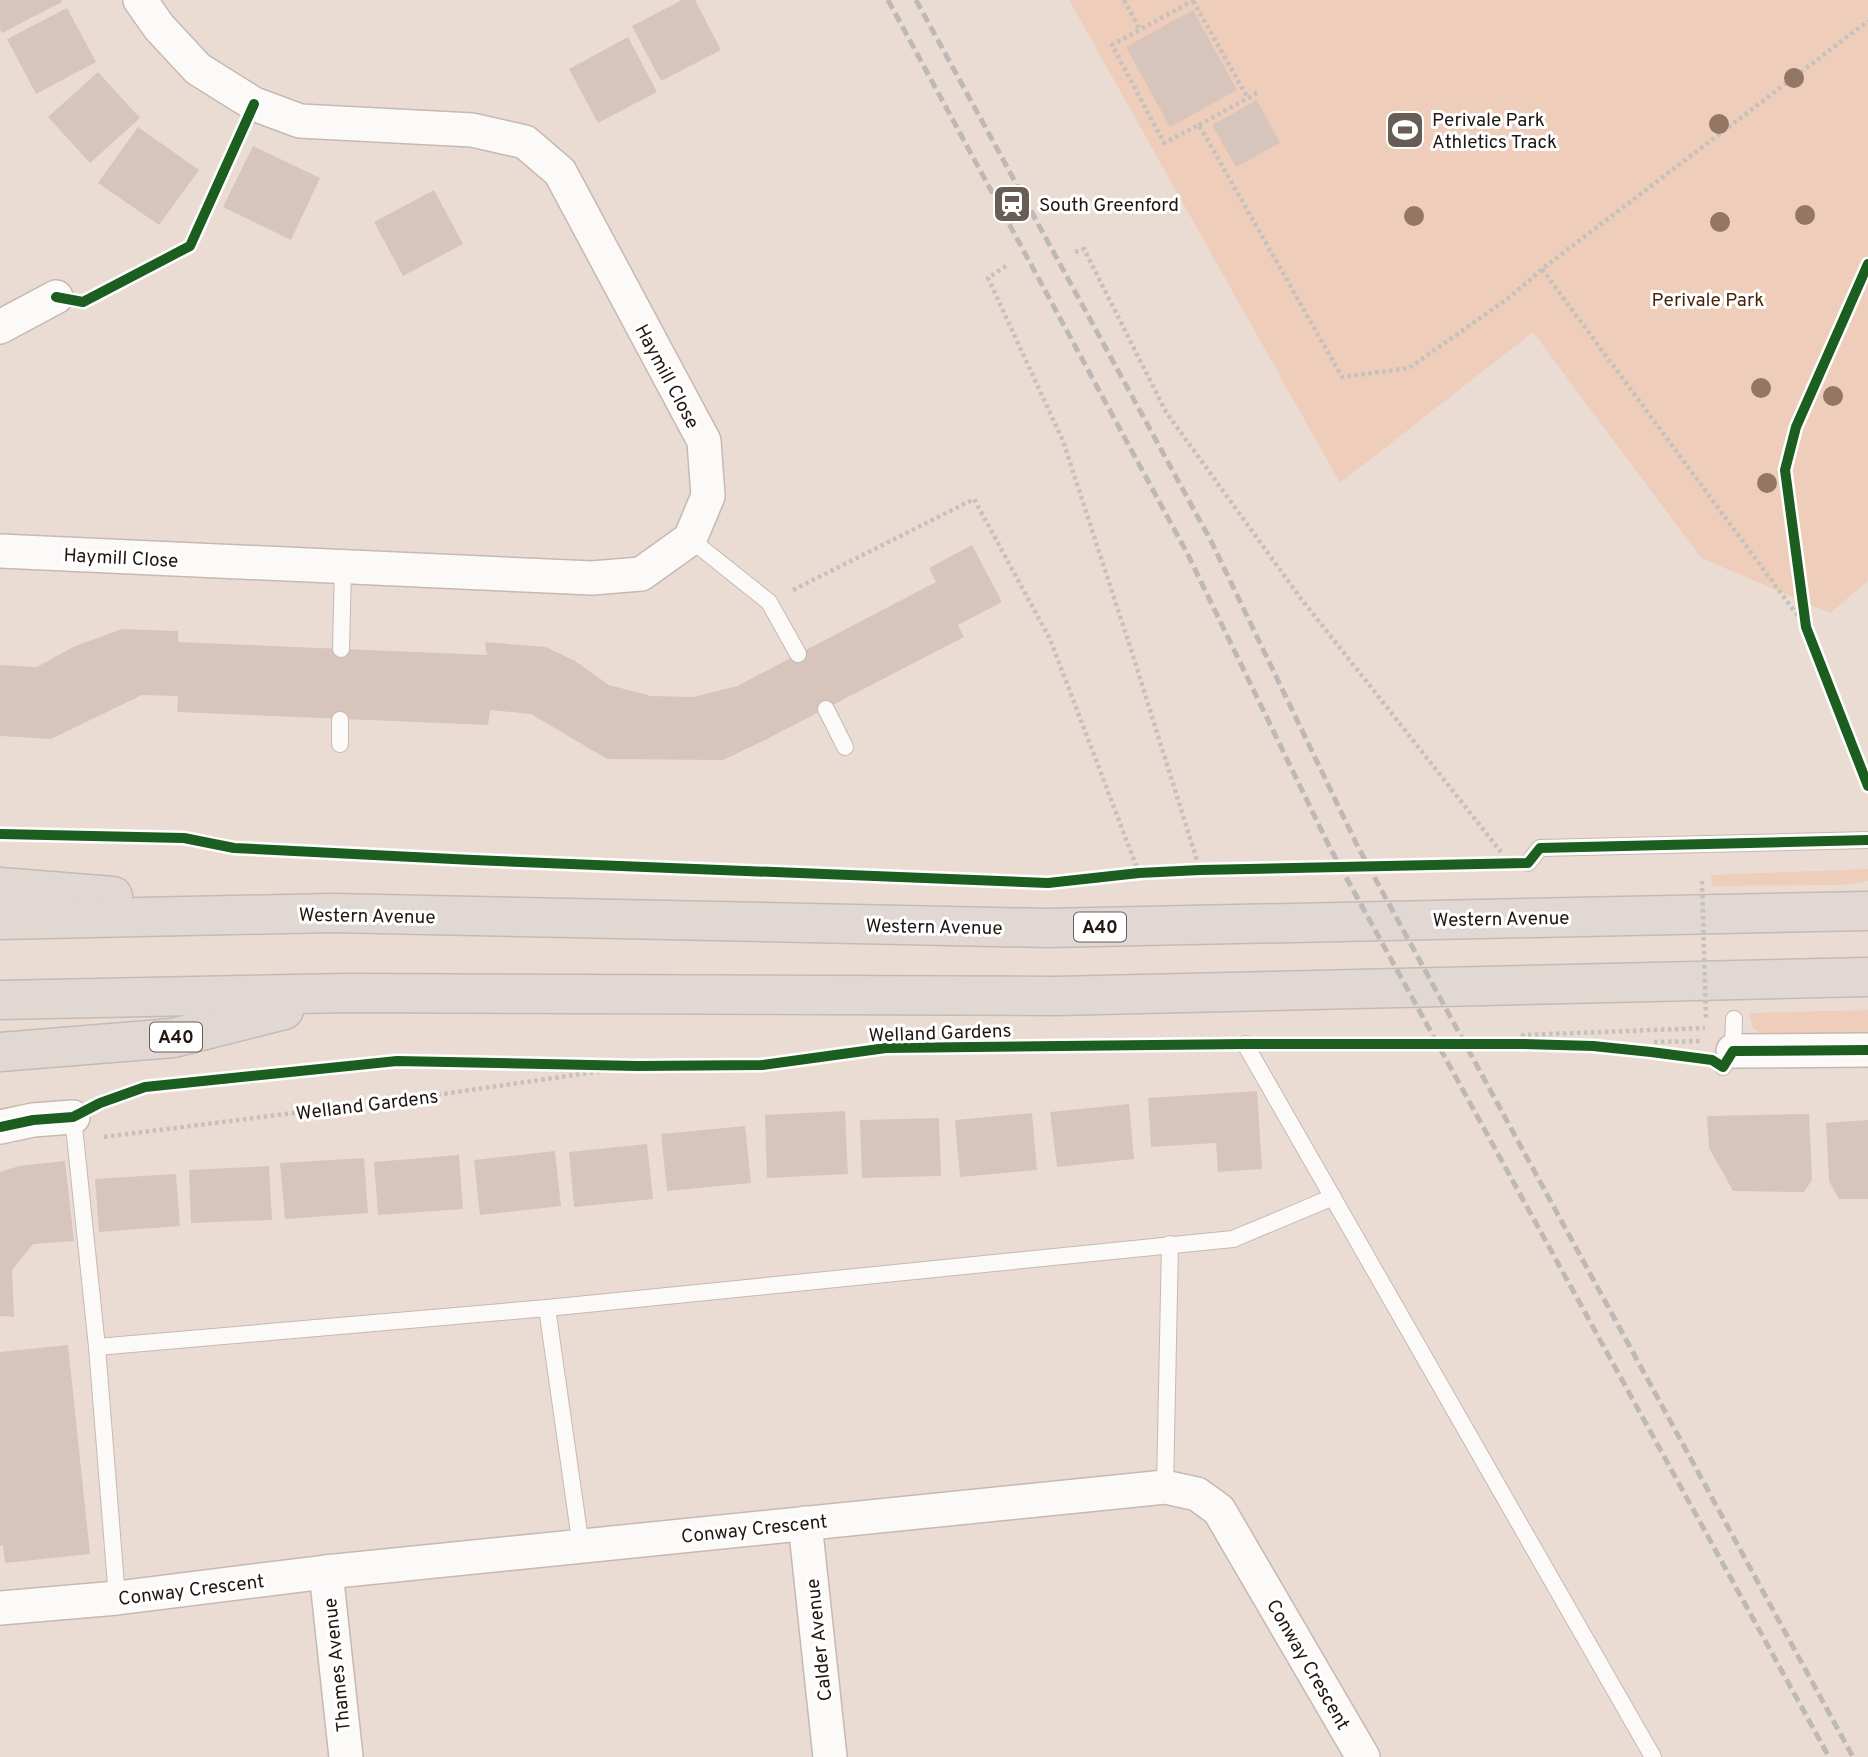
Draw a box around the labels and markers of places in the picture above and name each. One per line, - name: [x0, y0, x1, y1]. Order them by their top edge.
- sports icon: Perivale Park Athletics Track: [1384, 109, 1426, 151]
- place label: Perivale Park Athletics Track: [1432, 109, 1557, 155]
- station icon: South Greenford: [991, 183, 1033, 225]
- place label: South Greenford: [1039, 194, 1179, 218]

